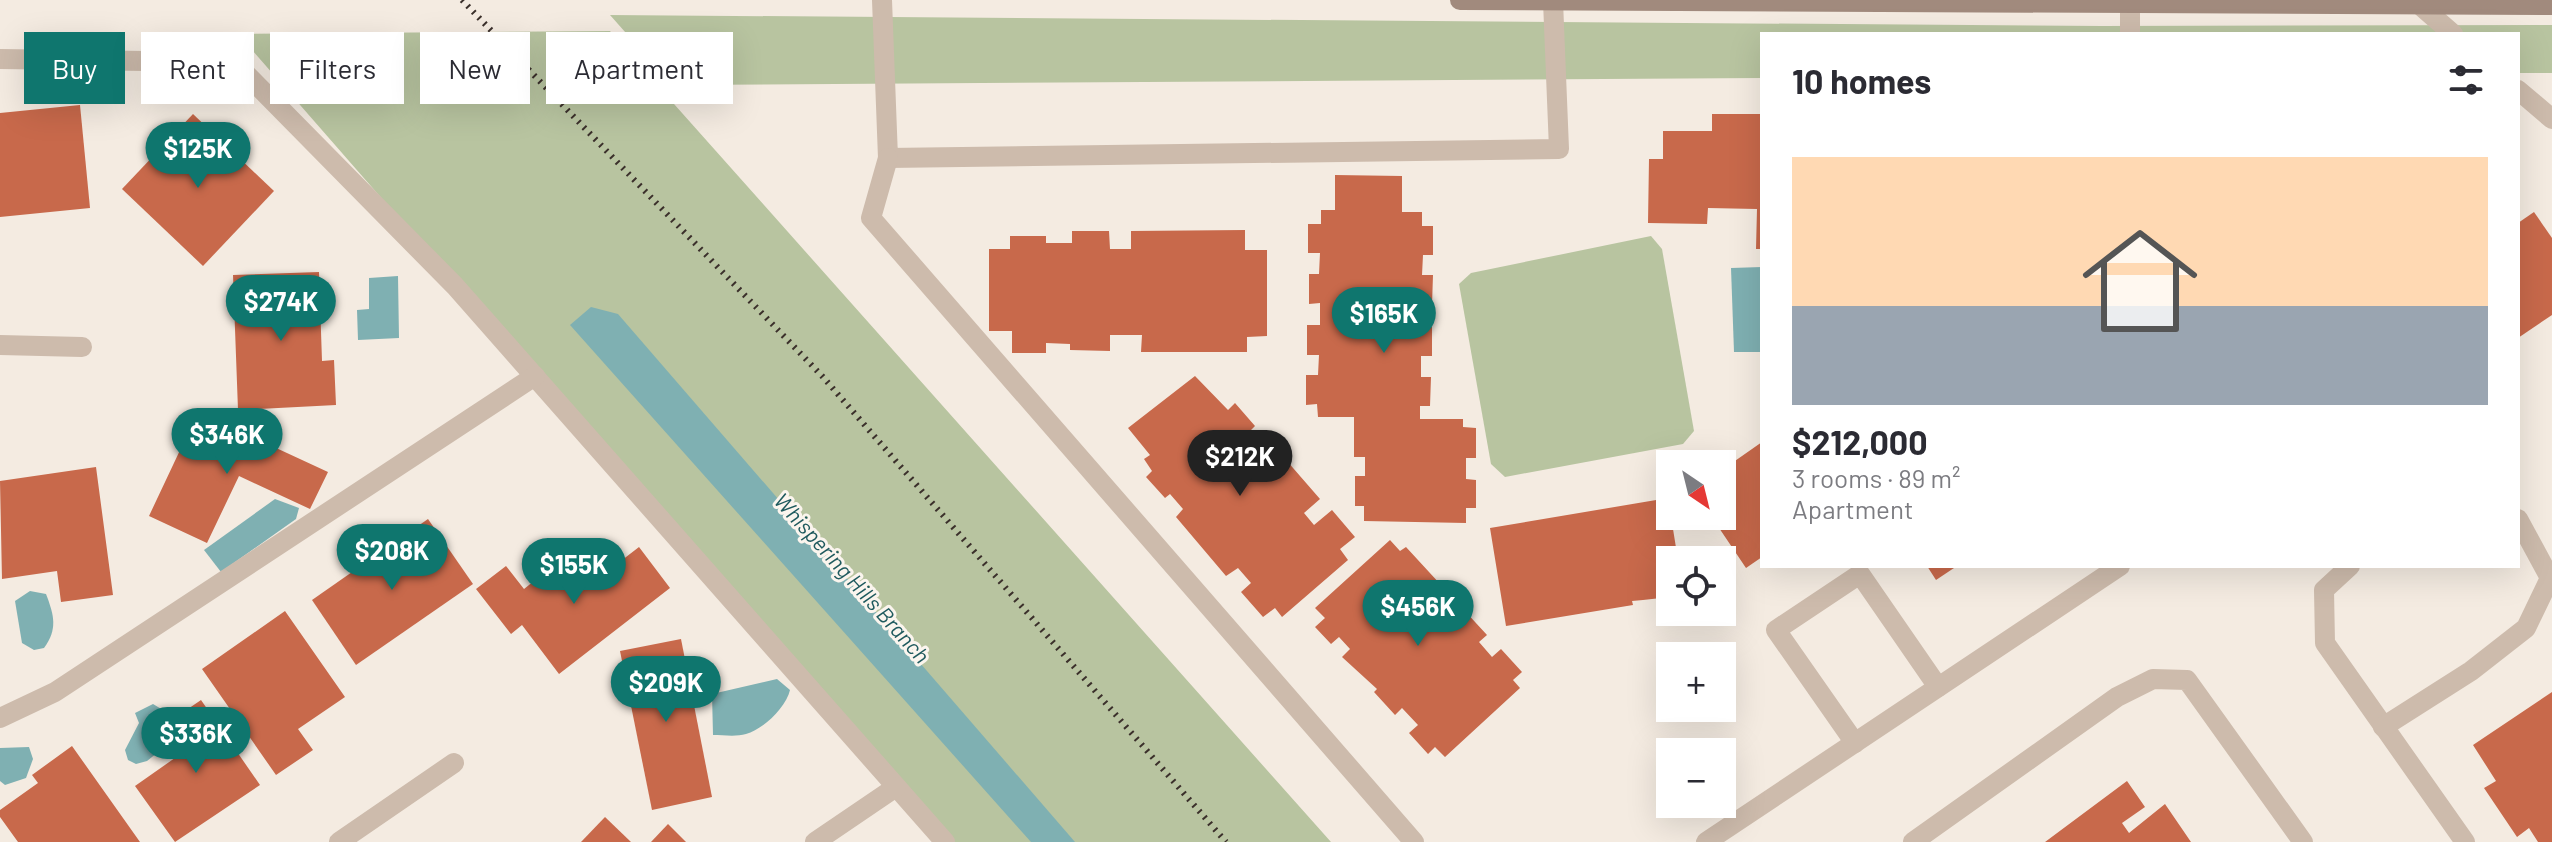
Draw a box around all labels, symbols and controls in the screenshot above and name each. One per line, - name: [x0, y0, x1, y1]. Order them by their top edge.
- chip: Buy: [24, 32, 125, 104]
- chip: Rent: [141, 32, 254, 104]
- chip: Filters: [270, 32, 404, 104]
- chip: New: [420, 32, 530, 104]
- chip: Apartment: [546, 32, 733, 104]
- icon: filters: [2444, 58, 2488, 102]
- text: 10 homes: [1792, 60, 1931, 101]
- pin: $125K: [142, 122, 254, 190]
- text: $125K: [164, 132, 232, 163]
- icon: home: [2068, 209, 2212, 353]
- pin: $274K: [225, 275, 337, 343]
- text: $274K: [244, 285, 318, 316]
- pin: $165K: [1328, 287, 1440, 355]
- text: $165K: [1350, 297, 1418, 328]
- pin: $346K: [171, 408, 283, 476]
- text: $346K: [190, 418, 264, 449]
- text: $212,000: [1792, 421, 1928, 462]
- pin: $212K: [1184, 430, 1296, 498]
- text: $212K: [1205, 440, 1275, 471]
- north arrow: [1656, 450, 1736, 530]
- map controls: [1656, 450, 1736, 818]
- text: 3 rooms · 89 m²: [1792, 462, 1960, 493]
- water label: Whispering Hills Branch: [770, 487, 936, 668]
- text: Apartment: [1792, 493, 1913, 524]
- pin: $208K: [336, 524, 448, 592]
- text: $208K: [355, 534, 429, 565]
- pin: $155K: [518, 538, 630, 606]
- button: locate: [1656, 546, 1736, 626]
- text: $155K: [540, 548, 608, 579]
- pin: $456K: [1362, 580, 1474, 648]
- text: $456K: [1381, 590, 1455, 621]
- button: +: [1656, 642, 1736, 722]
- pin: $209K: [610, 656, 722, 724]
- text: $209K: [629, 666, 703, 697]
- pin: $336K: [140, 707, 252, 775]
- text: $336K: [159, 717, 233, 748]
- button: −: [1656, 738, 1736, 818]

